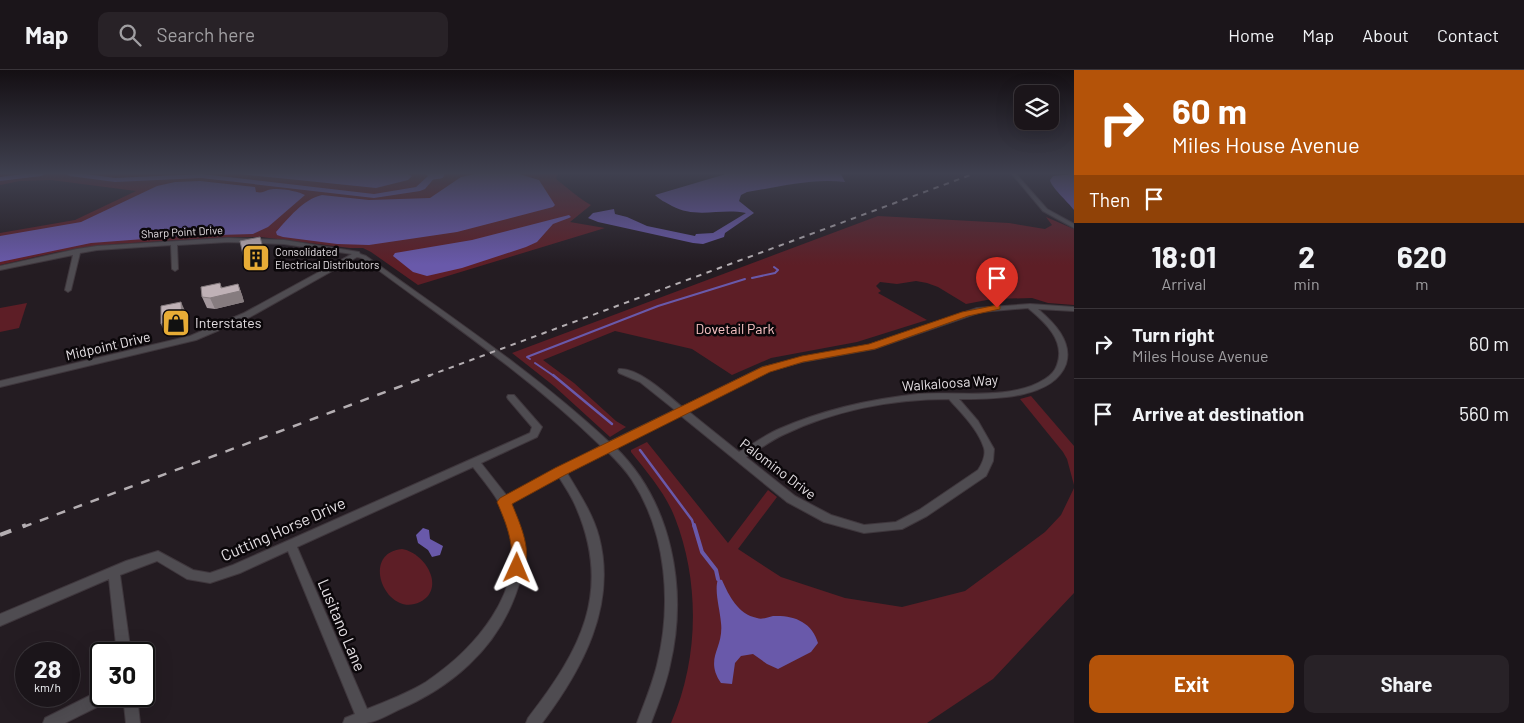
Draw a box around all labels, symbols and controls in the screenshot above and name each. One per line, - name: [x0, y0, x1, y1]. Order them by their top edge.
- search box: [98, 12, 448, 57]
- text: Map: [25, 20, 68, 49]
- icon: search: [116, 21, 144, 49]
- text: Search here: [156, 23, 255, 46]
- text: Home: [1228, 24, 1274, 46]
- text: Map: [1302, 24, 1334, 46]
- text: About: [1362, 24, 1409, 46]
- text: Contact: [1437, 24, 1499, 46]
- map controls: [1014, 85, 1059, 130]
- button: layers: [1014, 85, 1059, 130]
- text: 60 m: [1172, 89, 1247, 131]
- icon: right: [1089, 90, 1154, 155]
- text: Miles House Avenue: [1172, 131, 1360, 157]
- icon: arrive: [1140, 185, 1168, 213]
- text: Then: [1089, 188, 1130, 211]
- street label: Sharp Point Drive: [141, 223, 223, 240]
- text: 18:01: [1151, 238, 1216, 274]
- text: 2: [1298, 238, 1315, 274]
- text: 620: [1397, 238, 1447, 274]
- building icon: Consolidated Electrical Distributors: [241, 243, 271, 273]
- place label: Consolidated Electrical Distributors: [275, 245, 379, 271]
- pin: [976, 257, 1018, 308]
- icon: arrive: [983, 264, 1011, 292]
- text: Arrival: [1161, 274, 1206, 293]
- text: min: [1294, 274, 1320, 293]
- text: m: [1415, 274, 1428, 293]
- shop icon: Interstates: [161, 308, 191, 338]
- place label: Interstates: [195, 314, 262, 331]
- park label: Dovetail Park: [695, 320, 775, 337]
- text: Turn right: [1132, 323, 1214, 346]
- street label: Midpoint Drive: [64, 327, 152, 364]
- icon: right: [1089, 330, 1117, 358]
- text: 60 m: [1469, 332, 1509, 355]
- text: Miles House Avenue: [1132, 346, 1269, 365]
- street label: Walkaloosa Way: [901, 371, 999, 394]
- icon: arrive: [1089, 400, 1117, 428]
- text: Arrive at destination: [1132, 402, 1304, 425]
- text: 560 m: [1459, 402, 1509, 425]
- street label: Palomino Drive: [737, 435, 820, 503]
- street label: Cutting Horse Drive: [218, 493, 348, 565]
- position arrow: [490, 541, 542, 593]
- street label: Lusitano Lane: [315, 576, 370, 674]
- speed limit sign: 30: [90, 642, 155, 707]
- text: 28: [34, 653, 61, 683]
- button: Exit: [1089, 655, 1294, 713]
- button: Share: [1304, 655, 1509, 713]
- text: km/h: [34, 680, 61, 694]

